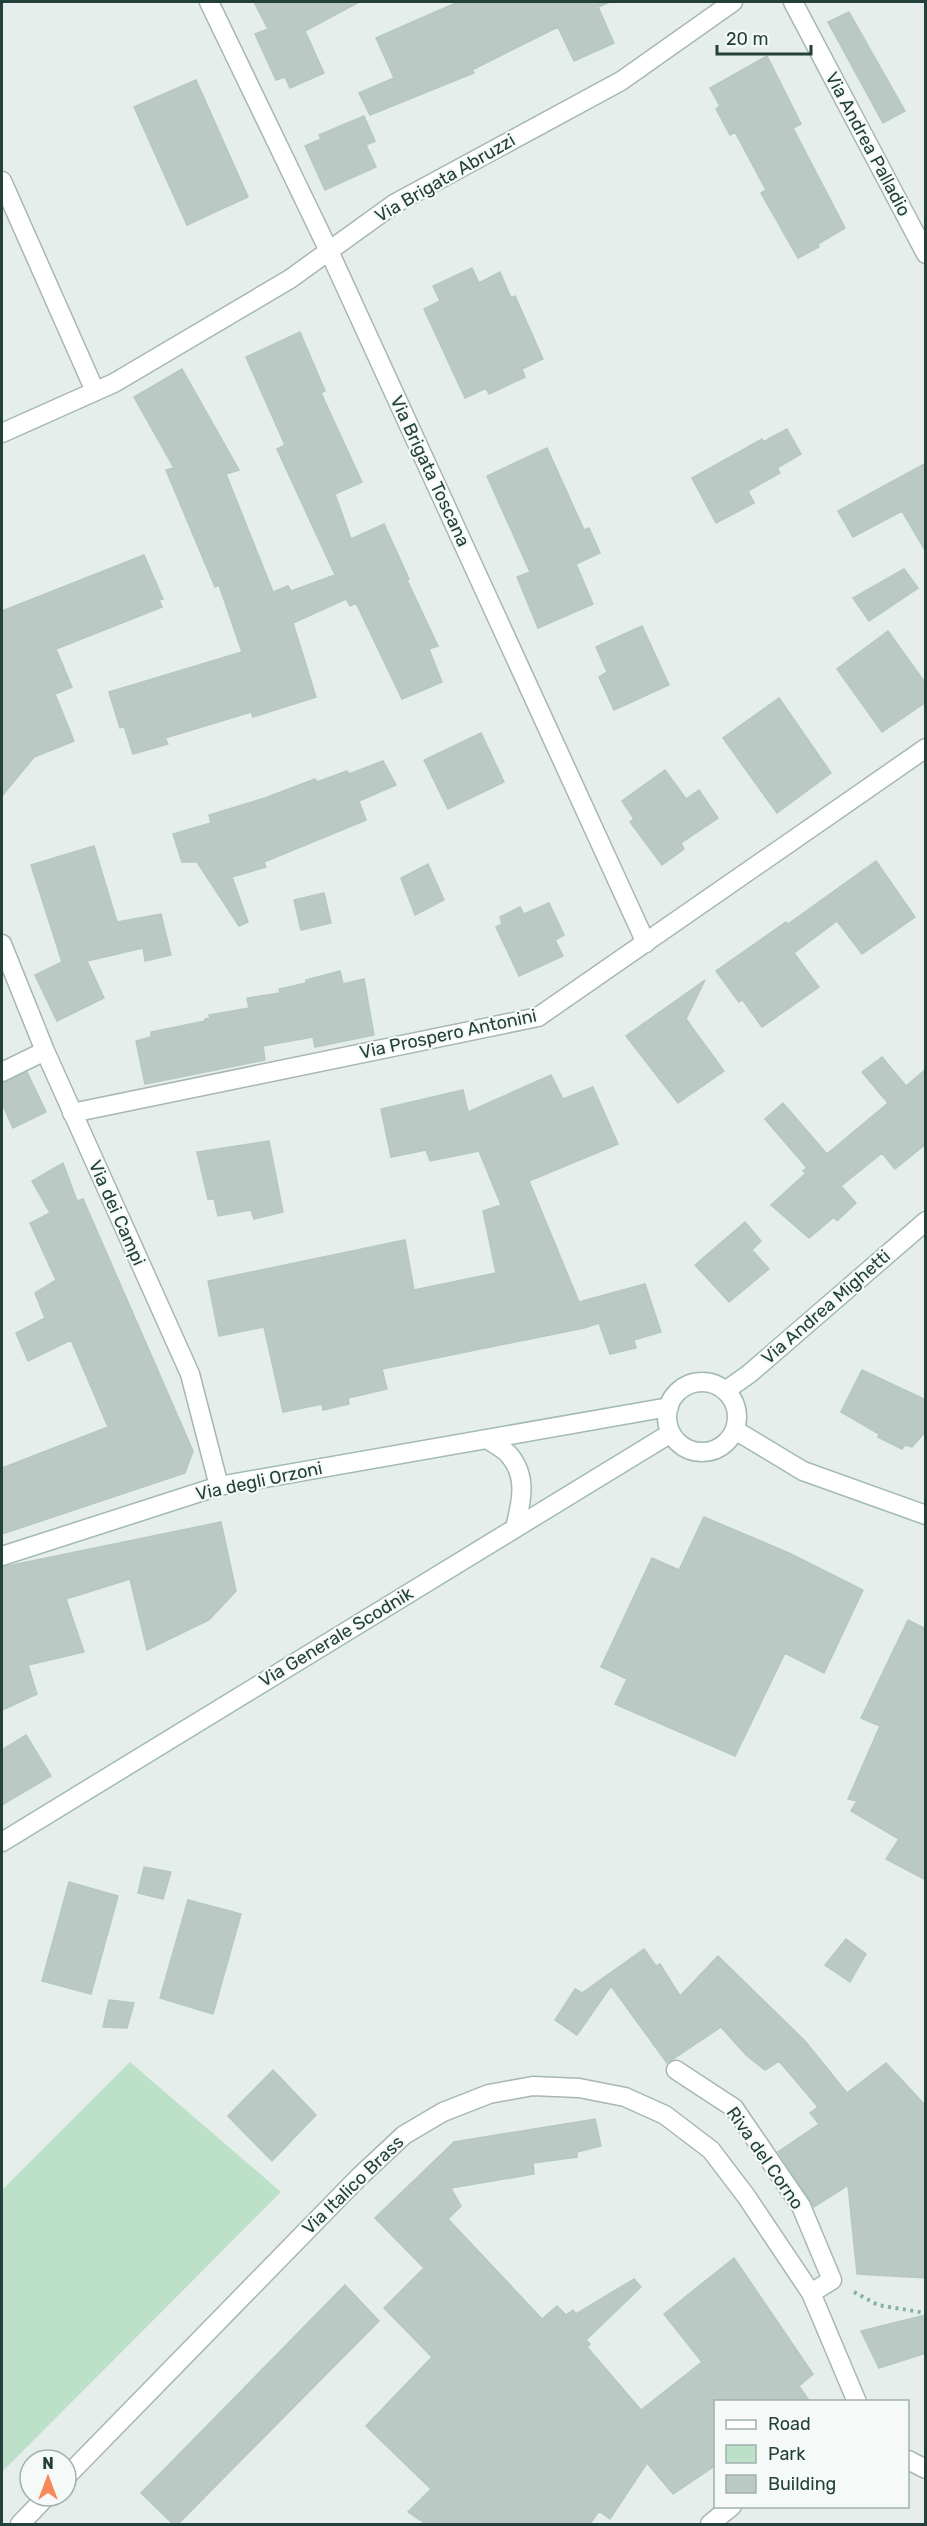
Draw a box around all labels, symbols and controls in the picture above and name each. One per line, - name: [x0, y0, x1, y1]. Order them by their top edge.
- scale bar: [717, 18, 812, 56]
- text: 20 m: [726, 28, 768, 50]
- street label: Via Andrea Palladio: [821, 68, 915, 220]
- street label: Via Brigata Abruzzi: [371, 129, 519, 227]
- street label: Via Brigata Toscana: [385, 392, 475, 550]
- street label: Via Prospero Antonini: [357, 1004, 539, 1064]
- street label: Via dei Campi: [84, 1157, 150, 1269]
- street label: Via Andrea Mighetti: [757, 1245, 895, 1369]
- street label: Via degli Orzoni: [194, 1457, 324, 1505]
- street label: Via Generale Scodnik: [255, 1582, 418, 1692]
- street label: Riva del Corno: [722, 2103, 808, 2213]
- street label: Via Italico Brass: [298, 2131, 408, 2239]
- legend: [714, 2400, 909, 2508]
- text: Road: [768, 2413, 811, 2435]
- text: Park: [768, 2443, 806, 2465]
- north arrow: [18, 2448, 78, 2508]
- text: N: [42, 2454, 54, 2473]
- text: Building: [768, 2473, 836, 2495]

